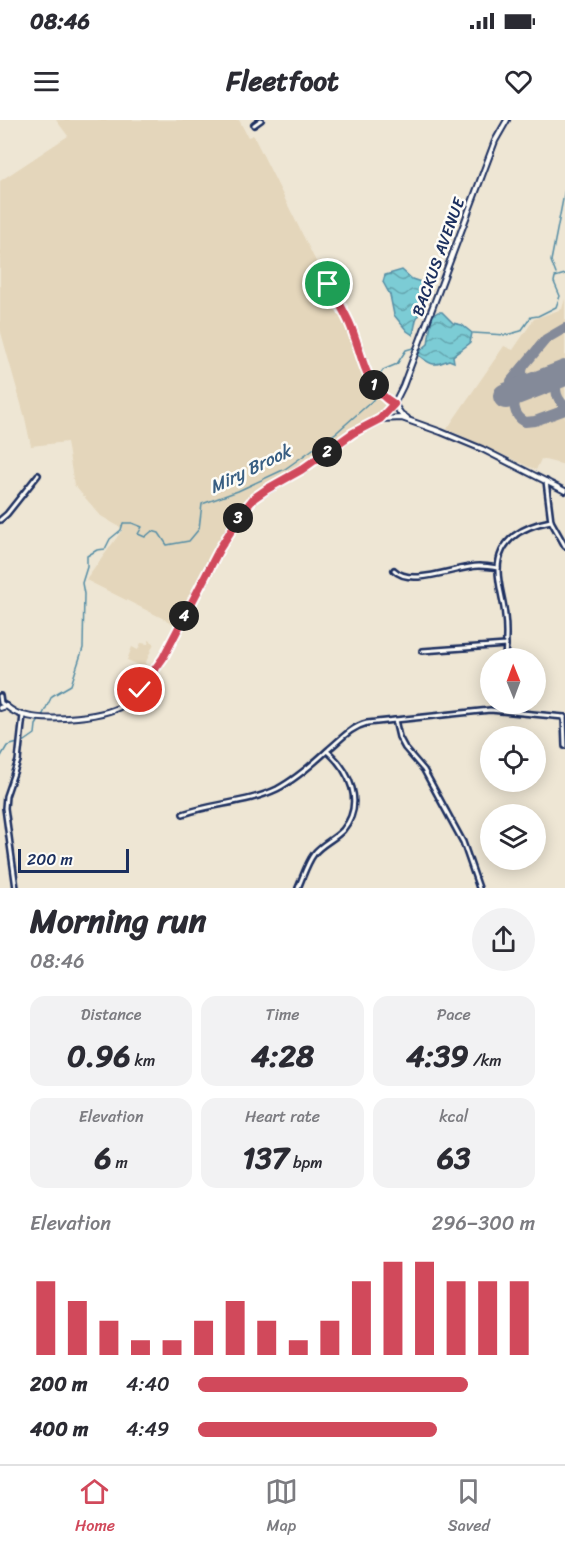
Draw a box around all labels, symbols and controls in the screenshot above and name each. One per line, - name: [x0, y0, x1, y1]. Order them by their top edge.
- text: 08:46: [30, 2, 90, 41]
- text: Fleetfoot: [226, 57, 339, 105]
- icon: menu: [30, 65, 63, 98]
- icon: heart: [502, 65, 535, 98]
- street label: BACKUS AVENUE: [403, 193, 473, 320]
- pin: [302, 258, 353, 309]
- icon: arrive: [311, 267, 344, 300]
- pin: 1: [359, 370, 389, 400]
- text: 1: [371, 370, 377, 399]
- water label: Miry Brook: [204, 434, 299, 503]
- pin: 2: [312, 437, 342, 467]
- text: 2: [322, 437, 332, 466]
- pin: 3: [223, 503, 253, 533]
- text: 3: [234, 503, 242, 532]
- pin: 4: [169, 601, 199, 631]
- text: 4: [179, 601, 189, 630]
- north arrow: [480, 648, 546, 714]
- map controls: [480, 648, 546, 870]
- pin: [114, 664, 165, 715]
- icon: check: [123, 673, 156, 706]
- button: locate: [480, 726, 546, 792]
- button: layers: [480, 804, 546, 870]
- text: 200 m: [27, 845, 73, 874]
- scale bar: [18, 846, 129, 874]
- text: Morning run: [30, 892, 206, 950]
- button: share: [472, 908, 535, 971]
- text: 08:46: [30, 944, 85, 979]
- text: Distance: [81, 1000, 142, 1029]
- text: Time: [266, 1000, 299, 1029]
- text: Pace: [437, 1000, 471, 1029]
- text: 0.96: [67, 1029, 130, 1083]
- text: 4:28: [251, 1029, 314, 1083]
- text: 4:39: [406, 1029, 469, 1083]
- text: km: [130, 1046, 155, 1075]
- text: /km: [469, 1046, 502, 1075]
- text: Elevation: [79, 1102, 144, 1131]
- text: Heart rate: [245, 1102, 320, 1131]
- text: kcal: [439, 1102, 468, 1131]
- text: 6: [94, 1131, 111, 1185]
- text: 137: [242, 1131, 289, 1185]
- text: 63: [437, 1131, 471, 1185]
- text: m: [111, 1148, 128, 1177]
- text: bpm: [289, 1148, 323, 1177]
- text: Elevation: [30, 1206, 111, 1241]
- text: 296–300 m: [432, 1206, 535, 1241]
- text: 200 m: [30, 1367, 87, 1402]
- text: 4:40: [126, 1367, 170, 1402]
- text: 400 m: [30, 1412, 88, 1447]
- text: 4:49: [126, 1412, 169, 1447]
- tab: Home: [75, 1475, 115, 1540]
- tab: Map: [265, 1475, 298, 1540]
- tab: Saved: [448, 1475, 490, 1540]

